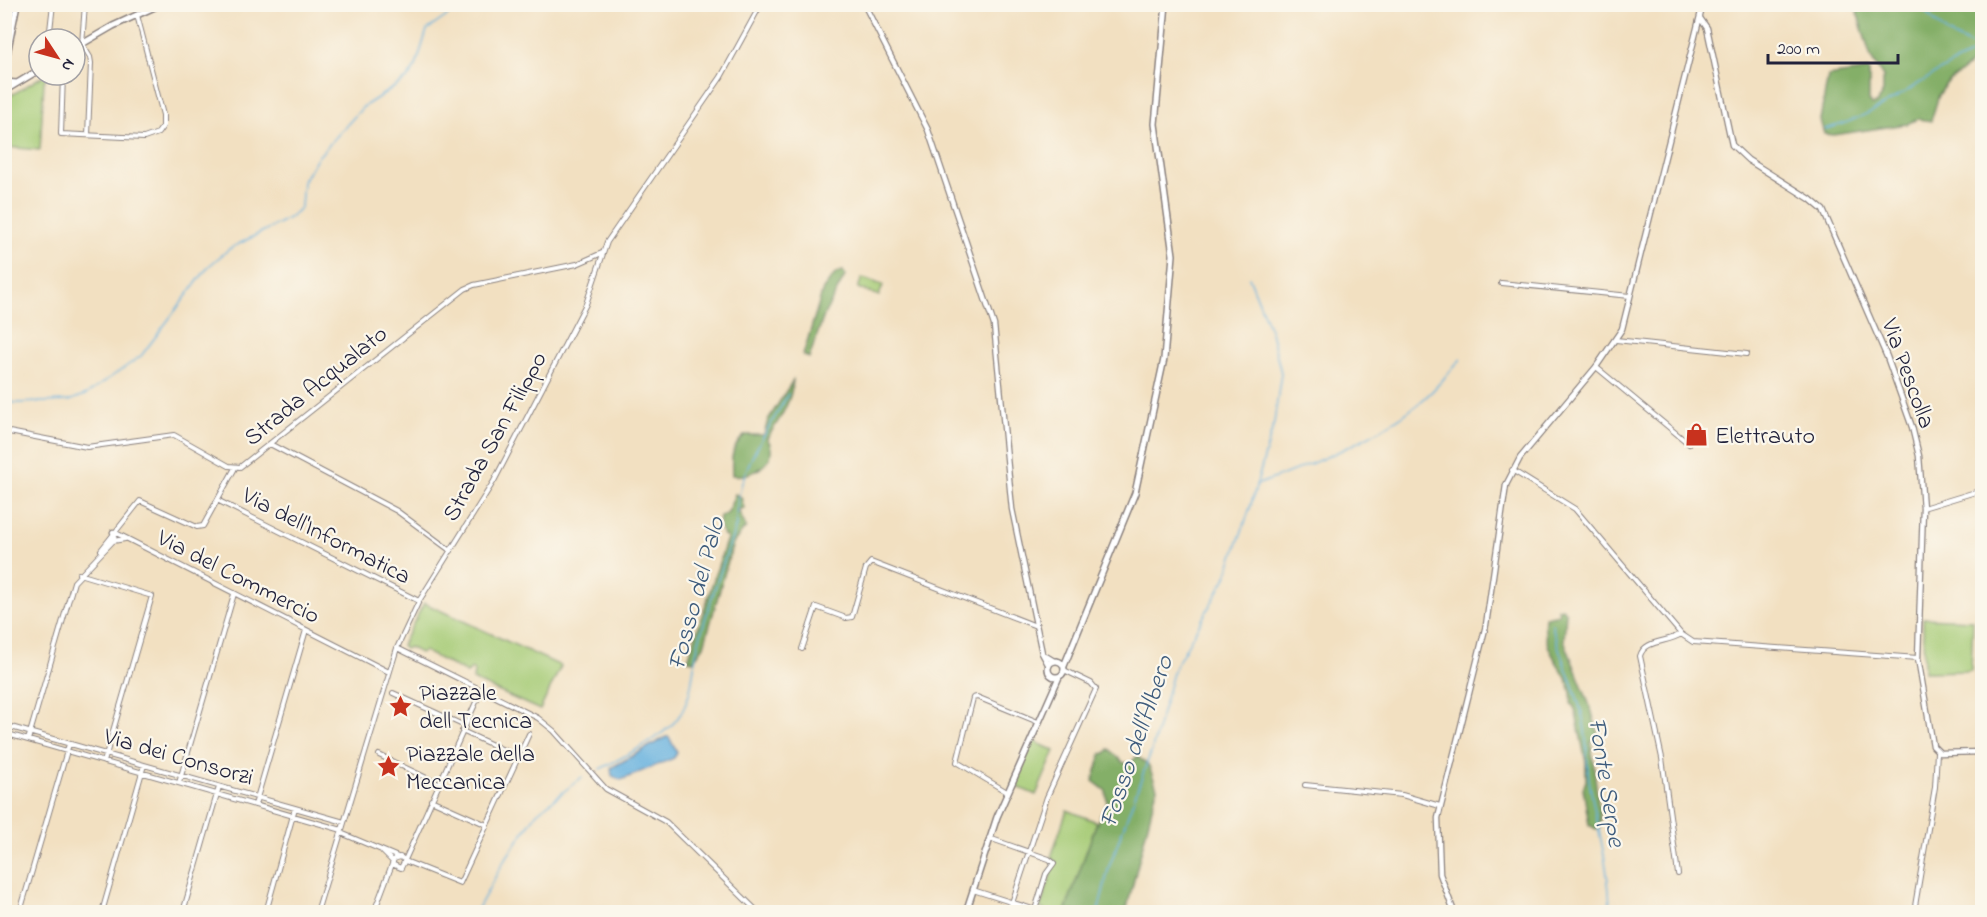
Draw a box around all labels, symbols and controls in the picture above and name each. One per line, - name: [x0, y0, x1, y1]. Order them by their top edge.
- north arrow: [27, 27, 87, 87]
- scale bar: [1768, 27, 1898, 65]
- text: 200 m: [1777, 37, 1820, 63]
- text: N: [55, 53, 80, 76]
- street label: Via Pescolla: [1870, 313, 1943, 434]
- street label: Strada Acqualato: [237, 318, 396, 456]
- street label: Strada San Filippo: [435, 346, 557, 528]
- place label: Elettrauto: [1715, 420, 1815, 455]
- shop icon: Elettrauto: [1684, 422, 1710, 448]
- street label: Via dell'Informatica: [235, 479, 416, 595]
- water label: Fosso del Palo: [659, 512, 737, 675]
- street label: Via del Commercio: [149, 522, 325, 634]
- water label: Fosso dell'Albero: [1091, 650, 1186, 833]
- place label: Piazzale dell Tecnica: [419, 677, 532, 740]
- place icon: Piazzale dell Tecnica: [388, 693, 414, 719]
- water label: Fonte Serpe: [1576, 715, 1634, 851]
- street label: Via dei Consorzi: [98, 720, 257, 796]
- place label: Piazzale della Meccanica: [406, 738, 535, 801]
- place icon: Piazzale della Meccanica: [375, 754, 401, 780]

